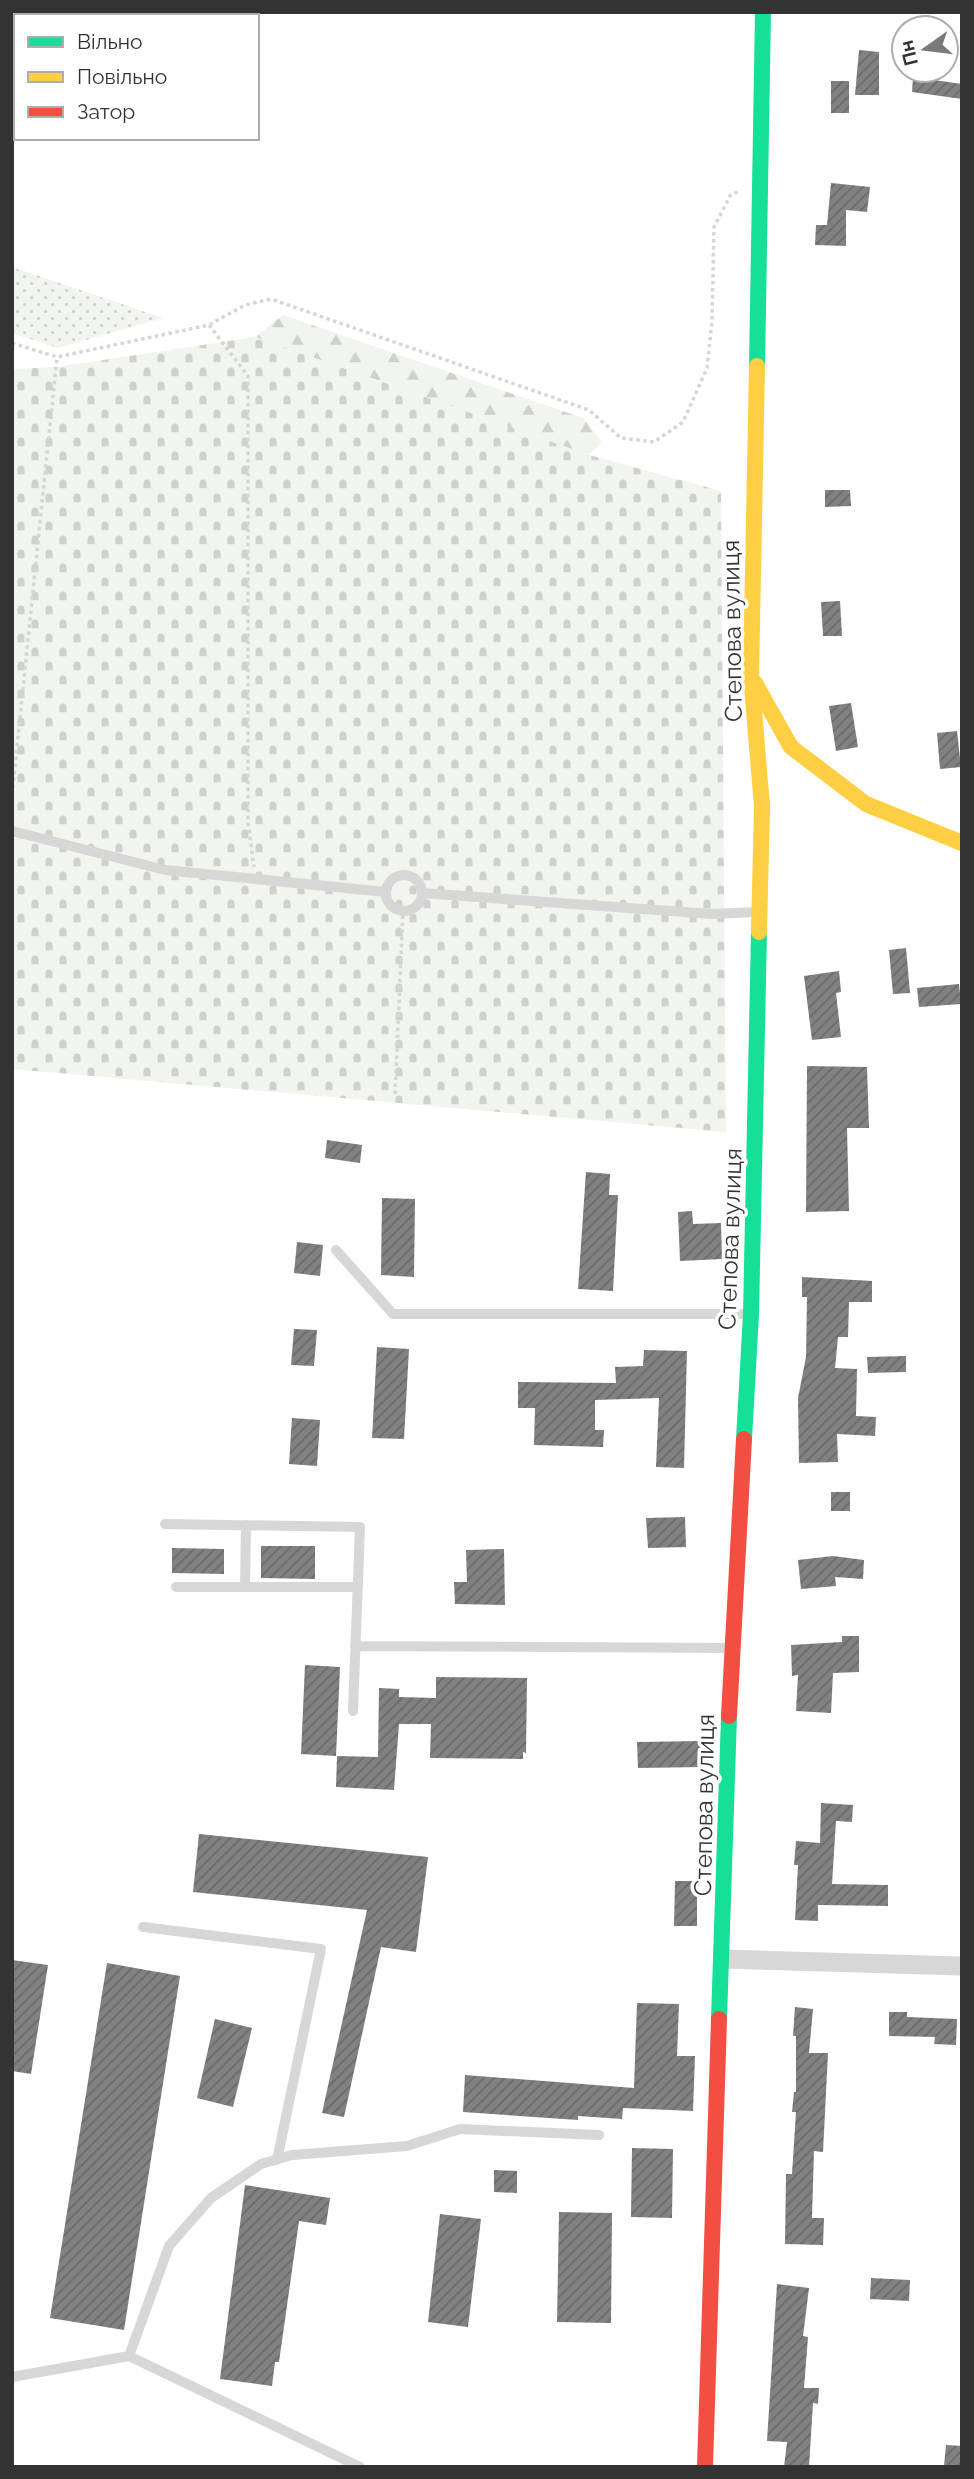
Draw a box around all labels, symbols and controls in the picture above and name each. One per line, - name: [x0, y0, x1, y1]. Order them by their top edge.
- legend: [14, 14, 259, 140]
- north arrow: [890, 14, 960, 84]
- text: Вільно: [77, 29, 143, 54]
- text: Пн: [895, 38, 922, 68]
- text: Повільно: [77, 64, 167, 89]
- text: Затор: [77, 99, 135, 124]
- street label: Степова вулиця: [716, 540, 748, 722]
- street label: Степова вулиця: [712, 1148, 748, 1330]
- street label: Степова вулиця: [688, 1714, 720, 1896]

